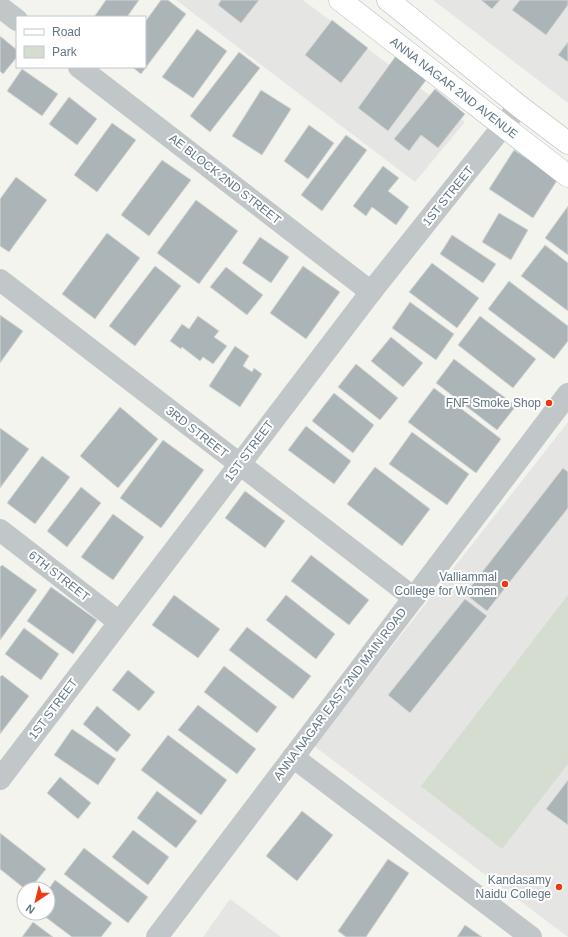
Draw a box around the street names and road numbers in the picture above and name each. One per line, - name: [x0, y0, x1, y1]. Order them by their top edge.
- street label: ANNA NAGAR 2ND AVENUE: [387, 34, 521, 142]
- street label: AE BLOCK 2ND STREET: [166, 131, 284, 227]
- street label: 1ST STREET: [420, 163, 477, 229]
- street label: 3RD STREET: [163, 403, 231, 461]
- street label: 1ST STREET: [222, 417, 277, 484]
- street label: 6TH STREET: [26, 548, 93, 605]
- street label: ANNA NAGAR EAST 2ND MAIN ROAD: [271, 605, 410, 783]
- street label: 1ST STREET: [26, 675, 81, 742]

